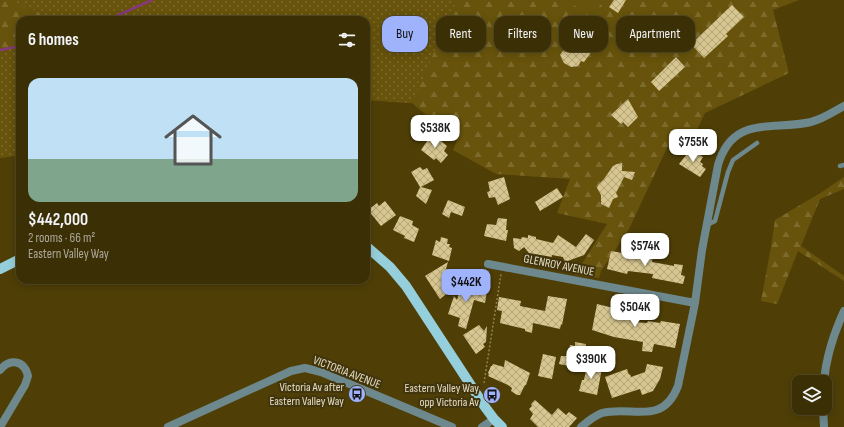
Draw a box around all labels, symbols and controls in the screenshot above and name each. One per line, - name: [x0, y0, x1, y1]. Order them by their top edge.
- chip: Buy: [382, 16, 428, 52]
- chip: Rent: [436, 16, 486, 52]
- chip: Filters: [494, 16, 551, 52]
- chip: New: [559, 16, 608, 52]
- chip: Apartment: [616, 16, 695, 52]
- icon: filters: [336, 29, 358, 51]
- text: 6 homes: [28, 30, 79, 50]
- icon: home: [157, 104, 229, 176]
- pin: $538K: [407, 115, 463, 149]
- text: $538K: [420, 120, 450, 136]
- pin: $755K: [665, 129, 721, 163]
- text: $755K: [678, 134, 708, 150]
- text: $442,000: [28, 210, 88, 230]
- text: 2 rooms · 66 m²: [28, 230, 95, 246]
- pin: $574K: [617, 233, 673, 267]
- text: $574K: [630, 238, 660, 254]
- text: Eastern Valley Way: [28, 246, 109, 262]
- street label: GLENROY AVENUE: [522, 251, 596, 280]
- pin: $442K: [438, 269, 494, 303]
- text: $442K: [451, 274, 481, 290]
- pin: $504K: [607, 294, 663, 328]
- text: $504K: [620, 299, 650, 315]
- pin: $390K: [563, 346, 619, 380]
- text: $390K: [575, 351, 607, 367]
- street label: VICTORIA AVENUE: [311, 353, 383, 392]
- map controls: [792, 375, 832, 415]
- button: layers: [792, 375, 832, 415]
- place label: Victoria Av after Eastern Valley Way: [269, 380, 345, 409]
- place label: Eastern Valley Way opp Victoria Av: [404, 381, 479, 410]
- bus stop icon: Victoria Av after Eastern Valley Way: [347, 384, 367, 404]
- bus stop icon: Eastern Valley Way opp Victoria Av: [482, 385, 502, 405]

